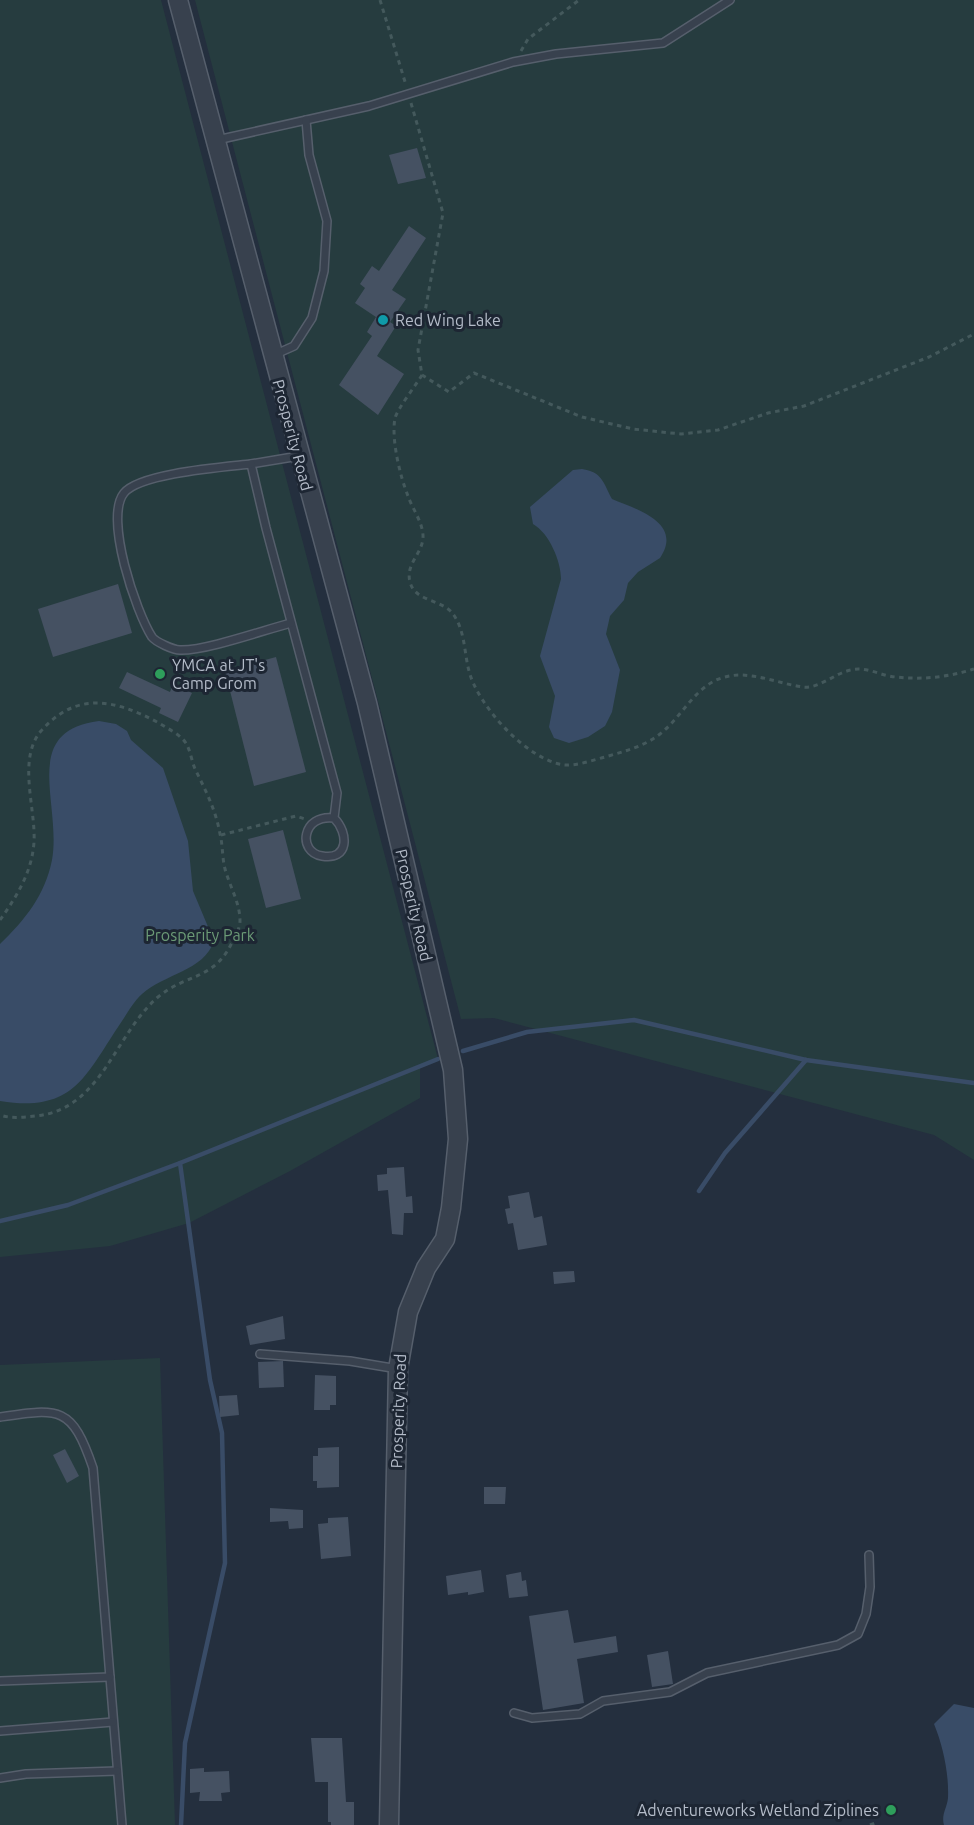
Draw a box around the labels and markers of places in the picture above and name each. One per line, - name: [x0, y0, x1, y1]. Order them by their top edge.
- place label: Red Wing Lake: [395, 311, 501, 329]
- marker: Red Wing Lake: [376, 313, 390, 327]
- place label: YMCA at JT's Camp Grom: [172, 656, 265, 692]
- marker: YMCA at JT's Camp Grom: [153, 667, 167, 681]
- place label: Adventureworks Wetland Ziplines: [637, 1801, 879, 1819]
- marker: Adventureworks Wetland Ziplines: [884, 1803, 898, 1817]

